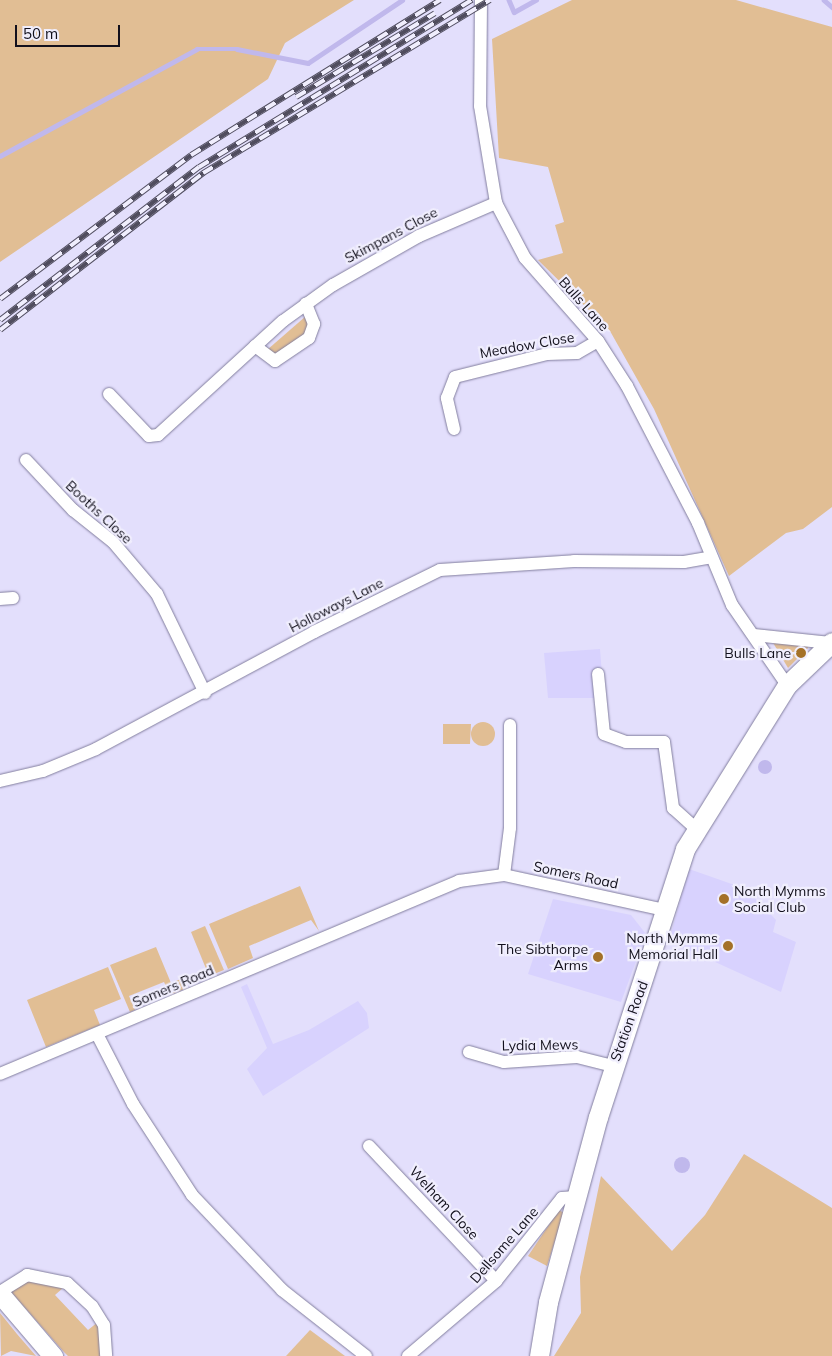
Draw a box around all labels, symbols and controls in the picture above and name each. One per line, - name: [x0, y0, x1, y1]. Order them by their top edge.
- scale bar: [18, 15, 122, 47]
- text: 50 m: [23, 24, 58, 43]
- street label: Skimpans Close: [342, 203, 440, 267]
- street label: Bulls Lane: [555, 274, 613, 334]
- street label: Meadow Close: [478, 328, 576, 362]
- street label: Booths Close: [62, 477, 136, 547]
- street label: Holloways Lane: [286, 574, 386, 636]
- place label: Bulls Lane: [724, 645, 791, 661]
- marker: Bulls Lane: [795, 647, 807, 659]
- street label: Somers Road: [532, 858, 620, 892]
- place label: North Mymms Social Club: [734, 883, 826, 916]
- marker: North Mymms Social Club: [718, 893, 730, 905]
- place label: North Mymms Memorial Hall: [626, 930, 718, 962]
- marker: North Mymms Memorial Hall: [722, 940, 734, 952]
- place label: The Sibthorpe Arms: [497, 941, 588, 974]
- marker: The Sibthorpe Arms: [592, 951, 604, 963]
- street label: Somers Road: [130, 961, 216, 1011]
- street label: Station Road: [607, 978, 651, 1064]
- street label: Lydia Mews: [502, 1036, 578, 1054]
- street label: Welham Close: [406, 1163, 482, 1243]
- street label: Dellsome Lane: [466, 1204, 542, 1286]

